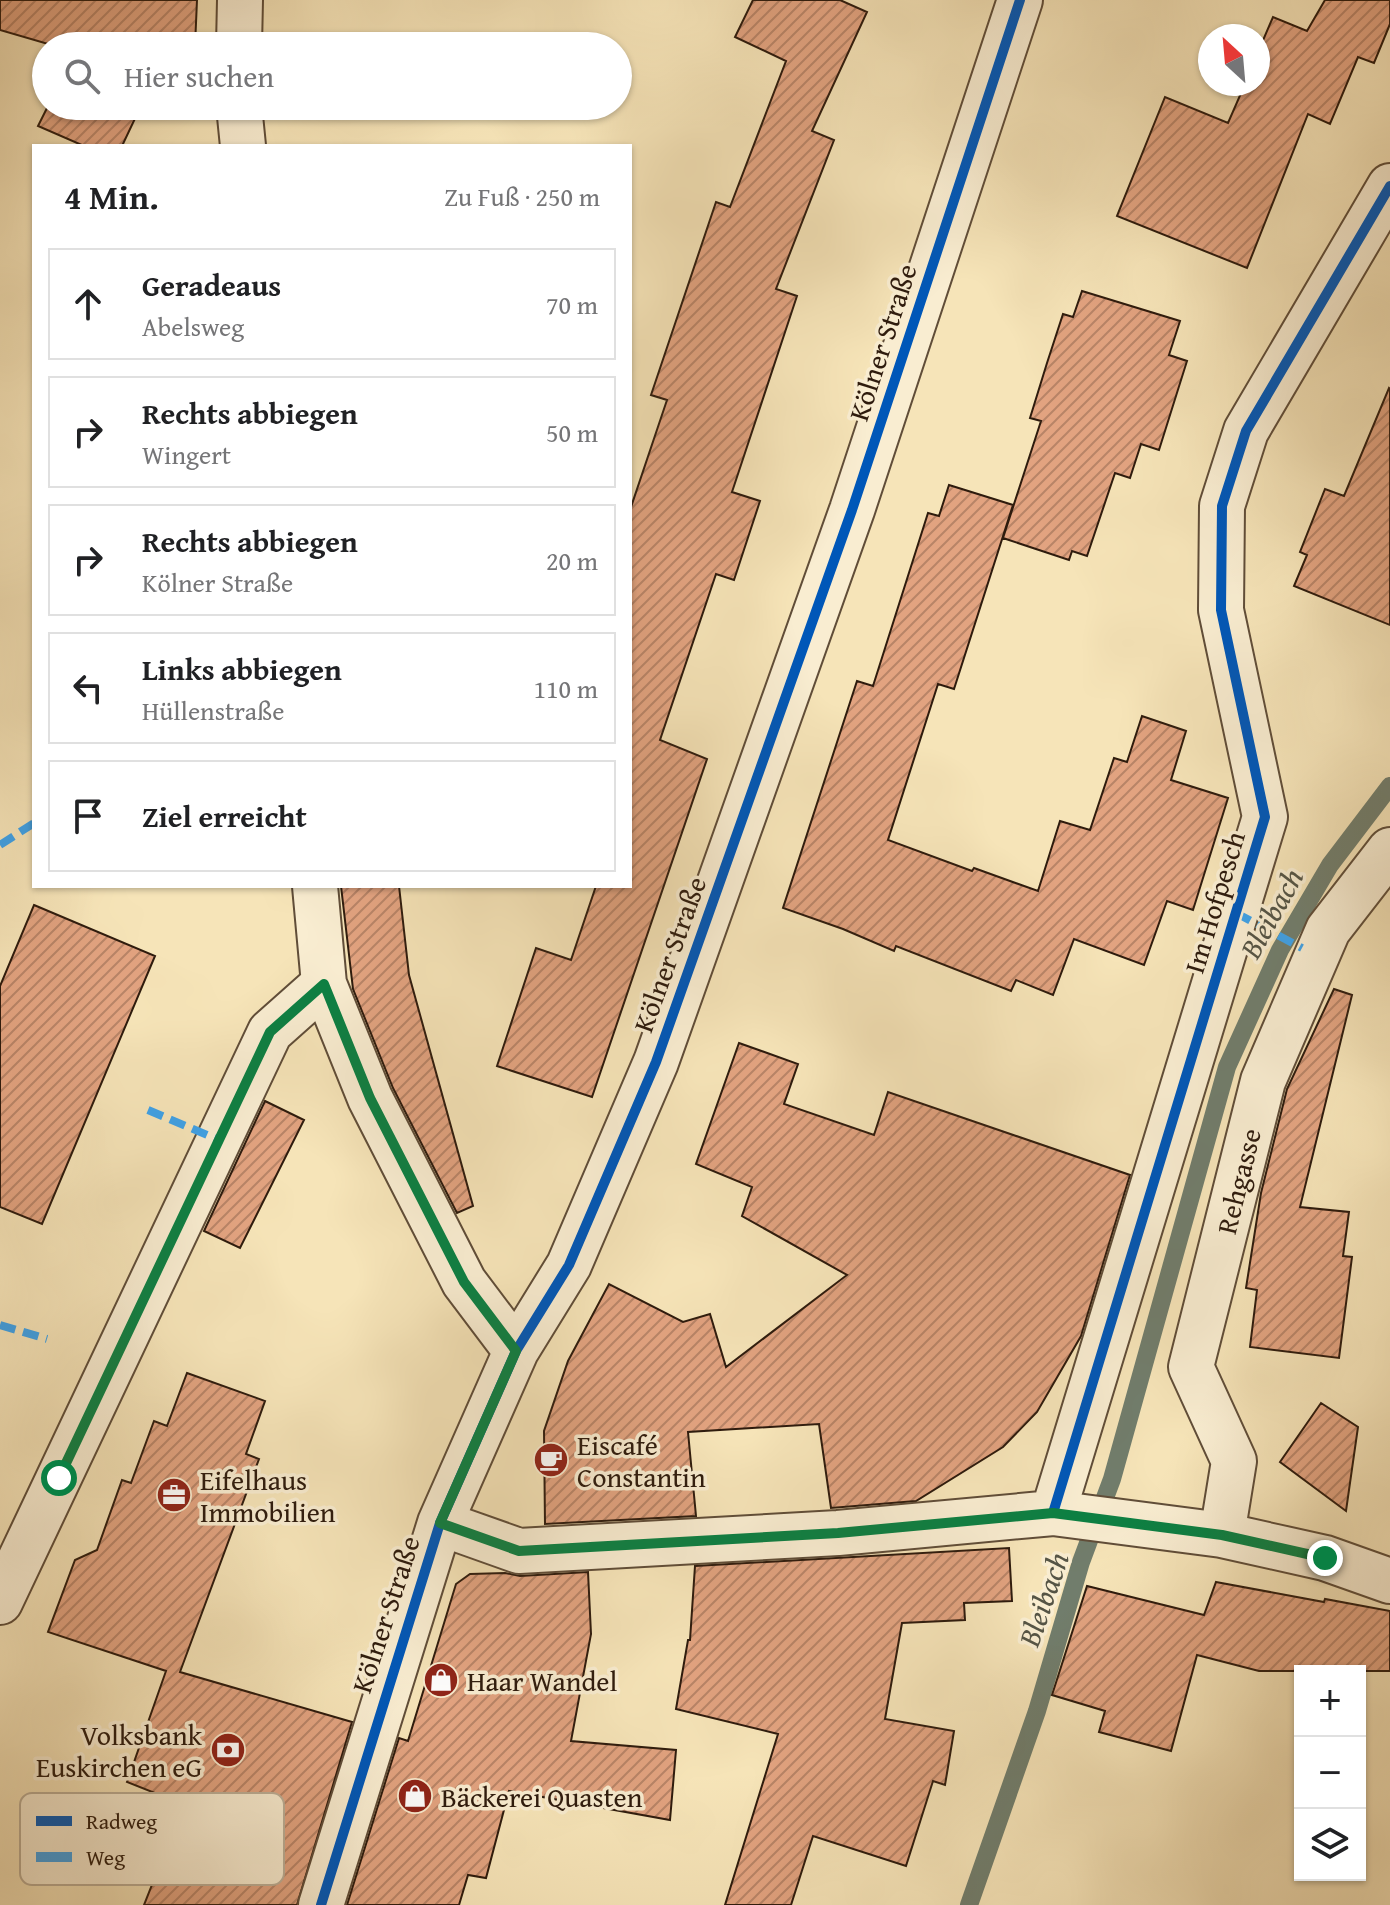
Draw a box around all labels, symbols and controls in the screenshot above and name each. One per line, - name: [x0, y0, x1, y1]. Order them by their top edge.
- north arrow: [1198, 24, 1270, 96]
- search box: [32, 32, 632, 120]
- icon: search: [60, 54, 104, 98]
- text: Hier suchen: [124, 54, 274, 98]
- text: 4 Min.: [64, 172, 159, 221]
- text: Zu Fuß · 250 m: [444, 177, 600, 216]
- street label: Kölner Straße: [837, 258, 927, 426]
- text: Geradeaus: [142, 263, 281, 307]
- icon: ahead: [66, 282, 110, 326]
- text: 70 m: [546, 285, 598, 324]
- text: Abelsweg: [142, 307, 244, 346]
- text: Rechts abbiegen: [142, 391, 358, 435]
- icon: right: [66, 410, 110, 454]
- text: 50 m: [546, 413, 598, 452]
- text: Wingert: [142, 435, 231, 474]
- text: Rechts abbiegen: [142, 519, 358, 563]
- icon: right: [66, 538, 110, 582]
- text: 20 m: [546, 541, 598, 580]
- text: Kölner Straße: [142, 563, 293, 602]
- text: Links abbiegen: [142, 647, 342, 691]
- icon: left: [66, 666, 110, 710]
- text: 110 m: [533, 669, 598, 708]
- text: Hüllenstraße: [142, 691, 284, 730]
- icon: arrive: [66, 794, 110, 838]
- text: Ziel erreicht: [142, 794, 307, 838]
- street label: Im Hofpesch: [1173, 826, 1255, 978]
- water label: Bleibach: [1228, 860, 1314, 967]
- street label: Kölner Straße: [622, 870, 716, 1038]
- street label: Rehgasse: [1205, 1124, 1271, 1238]
- place label: Eiscafé Constantin: [577, 1424, 706, 1497]
- cafe icon: Eiscafé Constantin: [532, 1441, 570, 1479]
- place label: Eifelhaus Immobilien: [200, 1459, 336, 1532]
- route start: [41, 1460, 77, 1496]
- office icon: Eifelhaus Immobilien: [155, 1476, 193, 1514]
- street label: Kölner Straße: [340, 1530, 430, 1698]
- route end: [1307, 1540, 1343, 1576]
- water label: Bleibach: [1006, 1546, 1080, 1653]
- place label: Haar Wandel: [467, 1660, 618, 1701]
- shop icon: Haar Wandel: [422, 1661, 460, 1699]
- map controls: [1294, 1665, 1366, 1881]
- button: +: [1294, 1665, 1366, 1737]
- place label: Volksbank Euskirchen eG: [36, 1714, 203, 1787]
- bank icon: Volksbank Euskirchen eG: [209, 1731, 247, 1769]
- button: −: [1294, 1737, 1366, 1809]
- place label: Bäckerei Quasten: [441, 1776, 643, 1817]
- shop icon: Bäckerei Quasten: [396, 1777, 434, 1815]
- legend: [20, 1793, 284, 1885]
- text: Radweg: [86, 1805, 157, 1837]
- button: layers: [1294, 1809, 1366, 1881]
- text: Weg: [86, 1841, 125, 1873]

